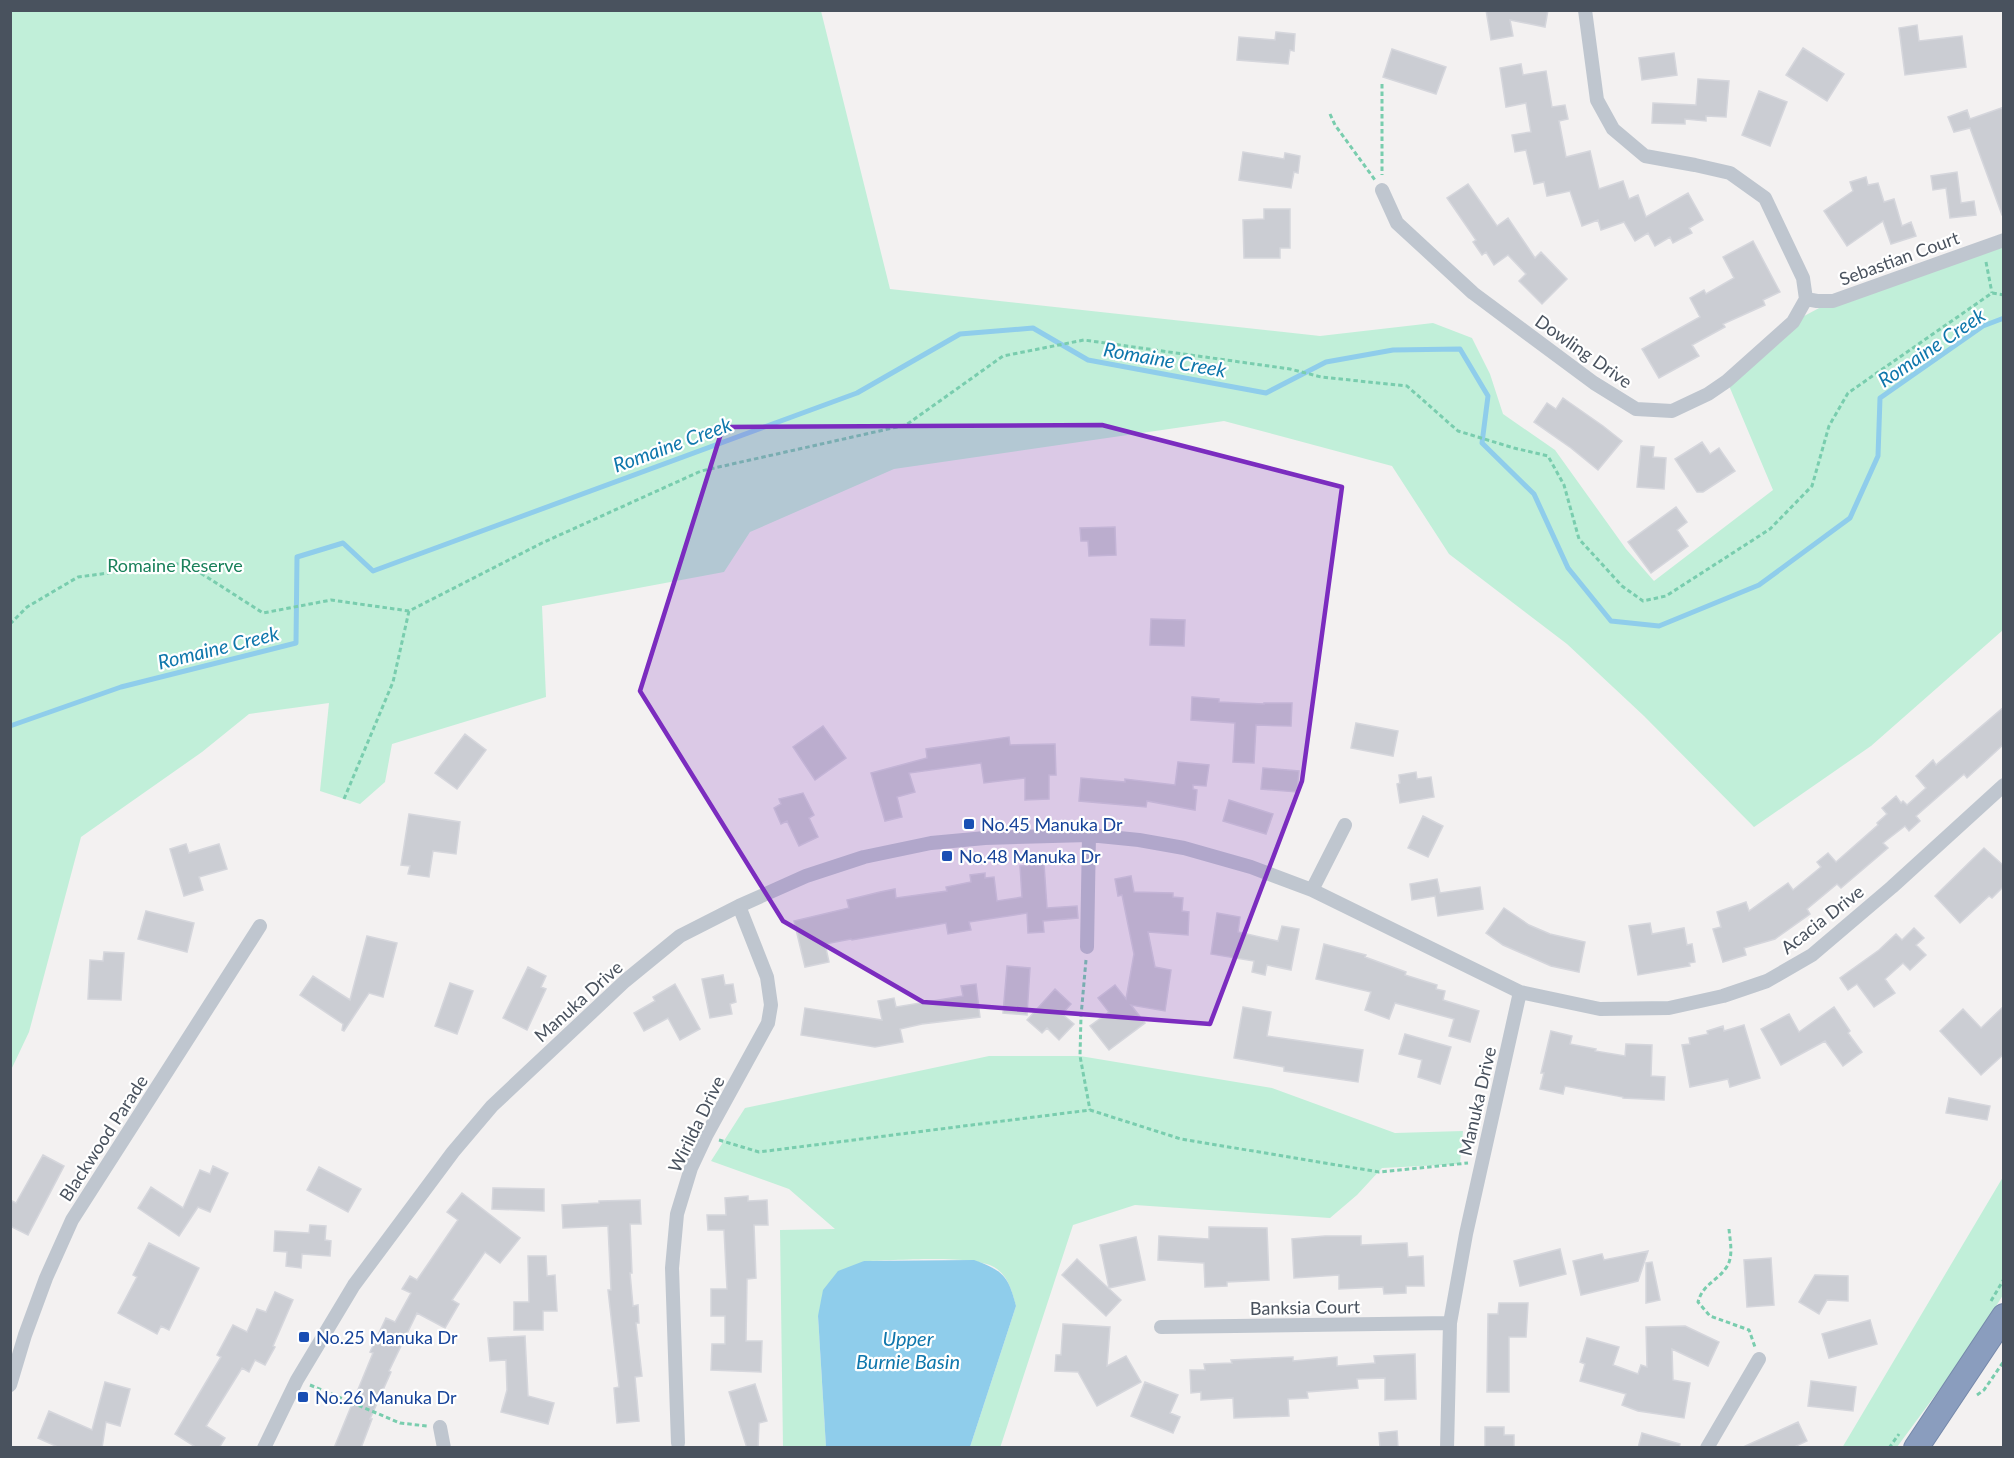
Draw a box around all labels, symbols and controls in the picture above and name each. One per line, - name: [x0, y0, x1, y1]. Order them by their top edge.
- street label: Sebastian Court: [1836, 226, 1962, 290]
- water label: Romaine Creek: [1873, 302, 1990, 392]
- street label: Dowling Drive: [1531, 310, 1637, 392]
- water label: Romaine Creek: [1102, 336, 1229, 382]
- water label: Romaine Creek: [610, 411, 735, 477]
- park label: Romaine Reserve: [107, 554, 243, 576]
- water label: Romaine Creek: [155, 620, 282, 674]
- place label: No.45 Manuka Dr: [981, 813, 1123, 835]
- marker: No.45 Manuka Dr: [962, 817, 976, 831]
- place label: No.48 Manuka Dr: [959, 845, 1101, 867]
- marker: No.48 Manuka Dr: [940, 849, 954, 863]
- street label: Acacia Drive: [1776, 880, 1868, 958]
- street label: Manuka Drive: [529, 956, 627, 1046]
- street label: Manuka Drive: [1454, 1044, 1500, 1158]
- street label: Blackwood Parade: [54, 1071, 152, 1205]
- street label: Wirilda Drive: [663, 1072, 729, 1176]
- street label: Banksia Court: [1250, 1295, 1361, 1319]
- place label: No.25 Manuka Dr: [316, 1326, 458, 1348]
- water label: Upper Burnie Basin: [856, 1326, 960, 1373]
- marker: No.25 Manuka Dr: [297, 1330, 311, 1344]
- place label: No.26 Manuka Dr: [315, 1386, 457, 1408]
- marker: No.26 Manuka Dr: [296, 1390, 310, 1404]

